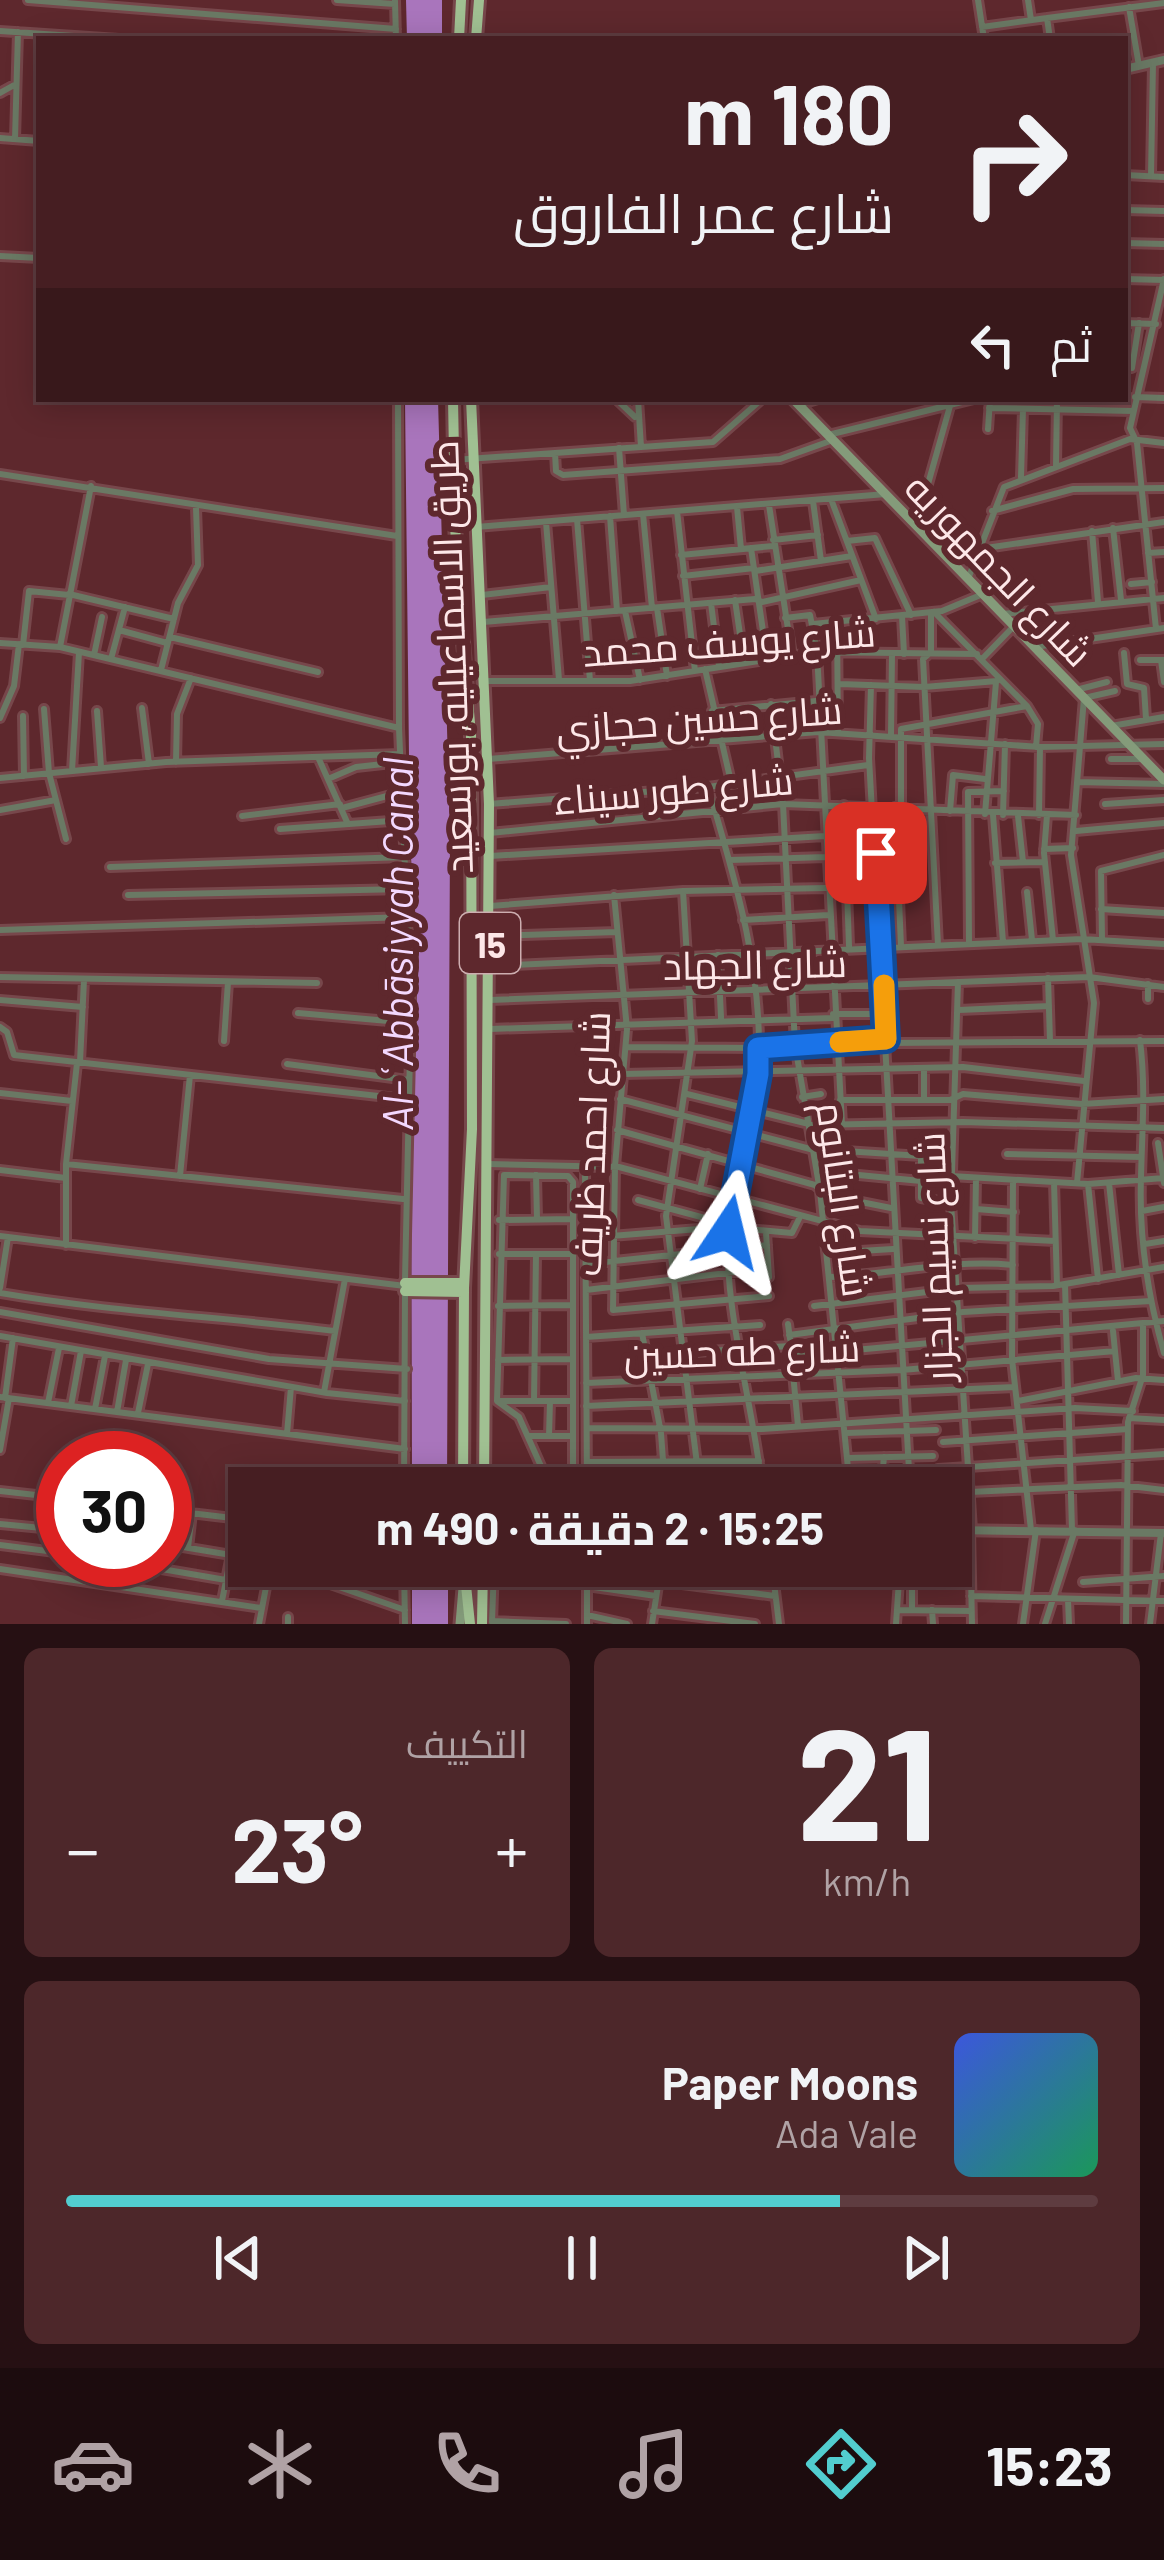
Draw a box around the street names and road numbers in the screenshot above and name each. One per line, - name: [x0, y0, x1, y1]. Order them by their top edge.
- street label: طريق الاسماعيليه, بورسعيد: [419, 439, 483, 875]
- street label: شارع الجمهوريه: [893, 463, 1103, 678]
- street label: شارع يوسف محمد: [581, 607, 877, 680]
- street label: شارع حسين حجازي: [554, 685, 844, 760]
- street label: شارع طور سيناء: [551, 755, 795, 828]
- road number: 15: [460, 913, 520, 973]
- street label: شارع الجهاد: [663, 938, 848, 993]
- street label: شارع احمد ظريف: [562, 1010, 623, 1278]
- street label: شارع البتانوم: [803, 1098, 882, 1300]
- street label: شارع نسيم الجزار: [905, 1131, 966, 1384]
- street label: شارع طه حسين: [623, 1322, 861, 1383]

